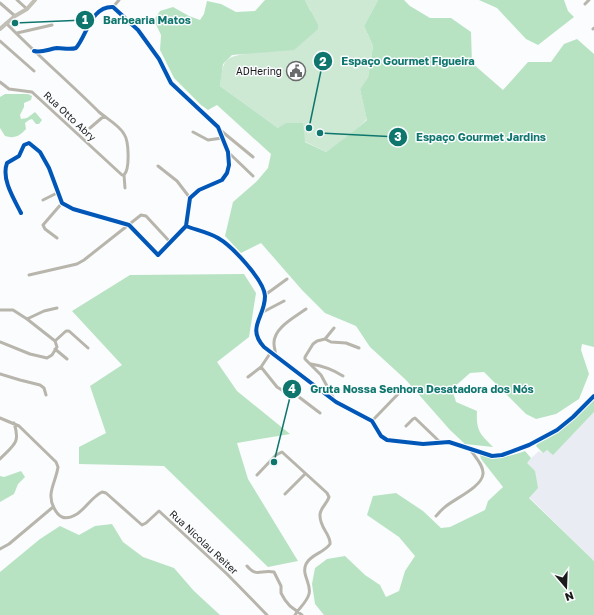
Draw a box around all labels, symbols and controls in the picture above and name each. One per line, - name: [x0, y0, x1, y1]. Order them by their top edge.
- callout: Barbearia Matos: [75, 8, 199, 31]
- text: 1: [82, 12, 88, 27]
- text: Barbearia Matos: [103, 13, 191, 26]
- callout: Espaço Gourmet Figueira: [313, 50, 483, 73]
- text: 2: [319, 54, 327, 69]
- text: Espaço Gourmet Figueira: [341, 54, 475, 67]
- public building icon: ADHering: [285, 60, 307, 82]
- place label: ADHering: [236, 65, 282, 77]
- street label: Rua Otto Abry: [41, 89, 99, 144]
- callout: Espaço Gourmet Jardins: [388, 126, 553, 149]
- text: 3: [394, 129, 402, 144]
- text: Espaço Gourmet Jardins: [416, 130, 546, 143]
- callout: Gruta Nossa Senhora Desatadora dos Nós: [282, 377, 541, 400]
- text: 4: [288, 381, 296, 396]
- text: Gruta Nossa Senhora Desatadora dos Nós: [310, 382, 534, 395]
- street label: Rua Nicolau Reiter: [167, 507, 241, 577]
- north arrow: [546, 567, 586, 607]
- text: N: [563, 589, 575, 604]

